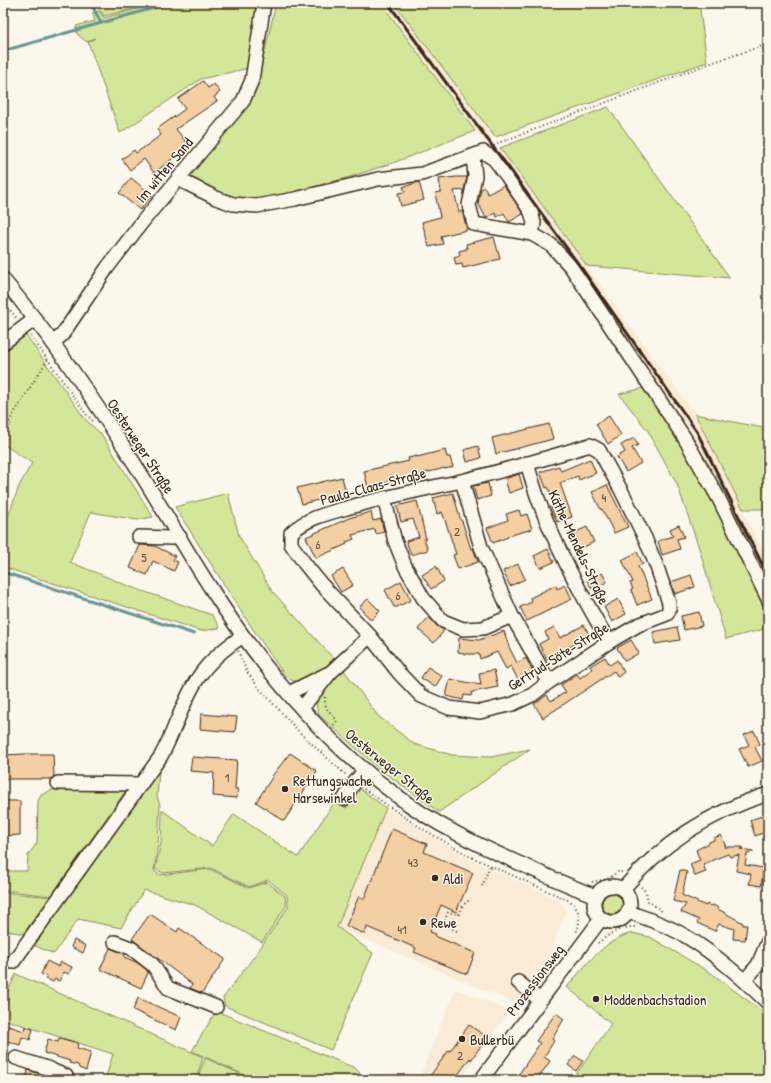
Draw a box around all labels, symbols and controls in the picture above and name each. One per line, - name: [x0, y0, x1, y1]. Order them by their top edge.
- street label: Im witten Sand: [130, 133, 198, 207]
- street label: Oesterweger Straße: [102, 394, 180, 498]
- street label: Paula-Claas-Straße: [318, 462, 428, 510]
- street label: Käthe-Mendels-Straße: [543, 486, 615, 608]
- house number: 4: [602, 488, 607, 506]
- house number: 2: [454, 522, 460, 540]
- house number: 6: [315, 535, 321, 553]
- house number: 5: [141, 548, 147, 566]
- house number: 6: [395, 586, 401, 604]
- street label: Gertrud-Söte-Straße: [503, 616, 613, 696]
- street label: Oesterweger Straße: [341, 723, 439, 809]
- house number: 1: [225, 768, 230, 786]
- place label: Rettungswache Harsewinkel: [293, 770, 372, 808]
- marker: Rettungswache Harsewinkel: [280, 784, 290, 794]
- house number: 43: [408, 853, 419, 871]
- place label: Aldi: [443, 868, 464, 889]
- marker: Aldi: [430, 873, 440, 883]
- place label: Rewe: [431, 912, 457, 933]
- marker: Rewe: [418, 917, 428, 927]
- house number: 41: [397, 920, 407, 938]
- street label: Prozessionsweg: [501, 940, 569, 1020]
- place label: Moddenbachstadion: [604, 989, 707, 1010]
- marker: Moddenbachstadion: [591, 994, 601, 1004]
- place label: Bullerbü: [470, 1029, 514, 1050]
- marker: Bullerbü: [457, 1034, 467, 1044]
- house number: 2: [457, 1046, 463, 1064]

